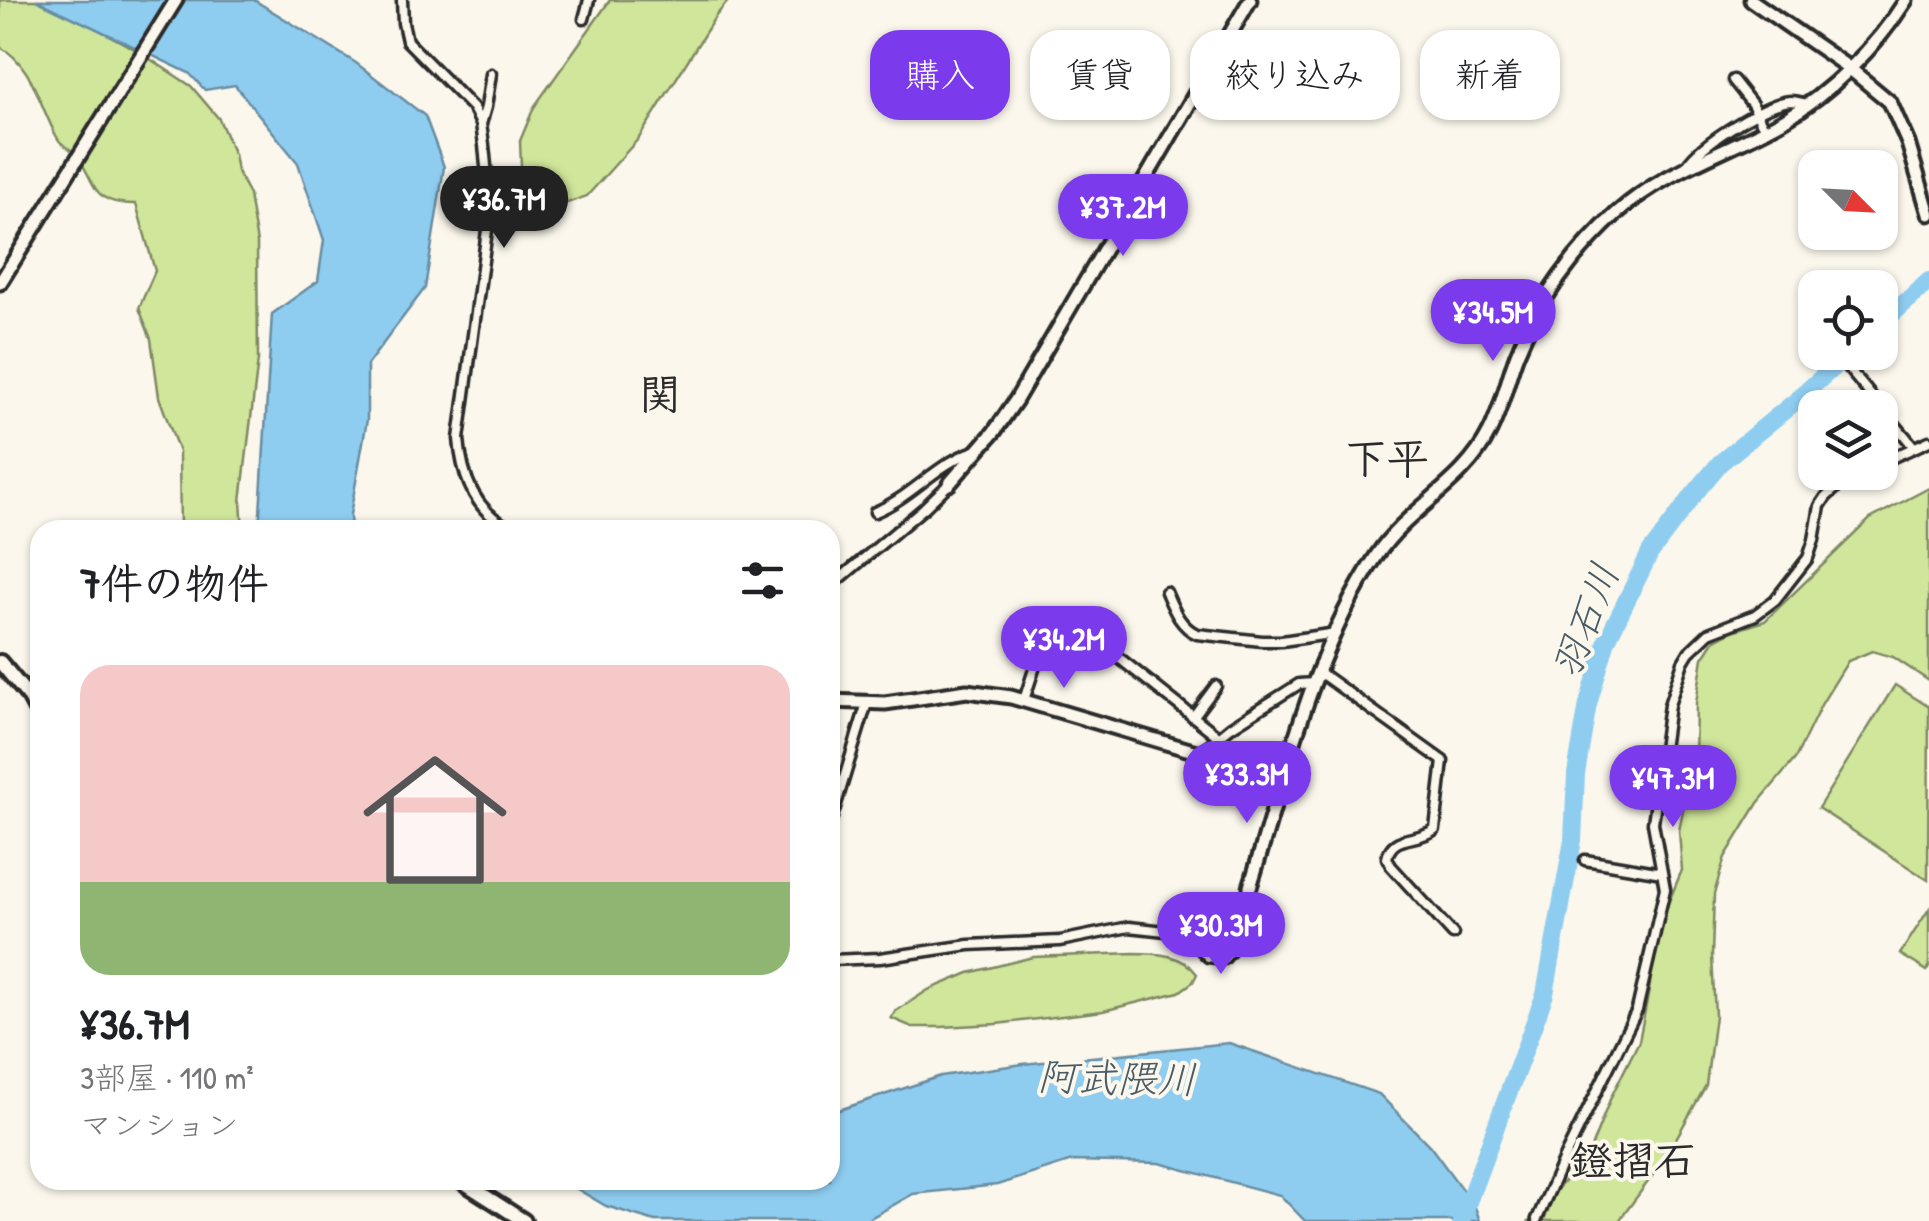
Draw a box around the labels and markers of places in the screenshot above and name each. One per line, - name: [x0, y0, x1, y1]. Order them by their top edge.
- pin: ¥36.7M: [423, 166, 585, 251]
- pin: ¥37.2M: [1042, 174, 1204, 259]
- pin: ¥34.5M: [1412, 279, 1574, 364]
- pin: ¥34.2M: [983, 606, 1145, 691]
- pin: ¥33.3M: [1166, 741, 1328, 826]
- pin: ¥47.3M: [1592, 745, 1754, 830]
- pin: ¥30.3M: [1140, 892, 1302, 977]

